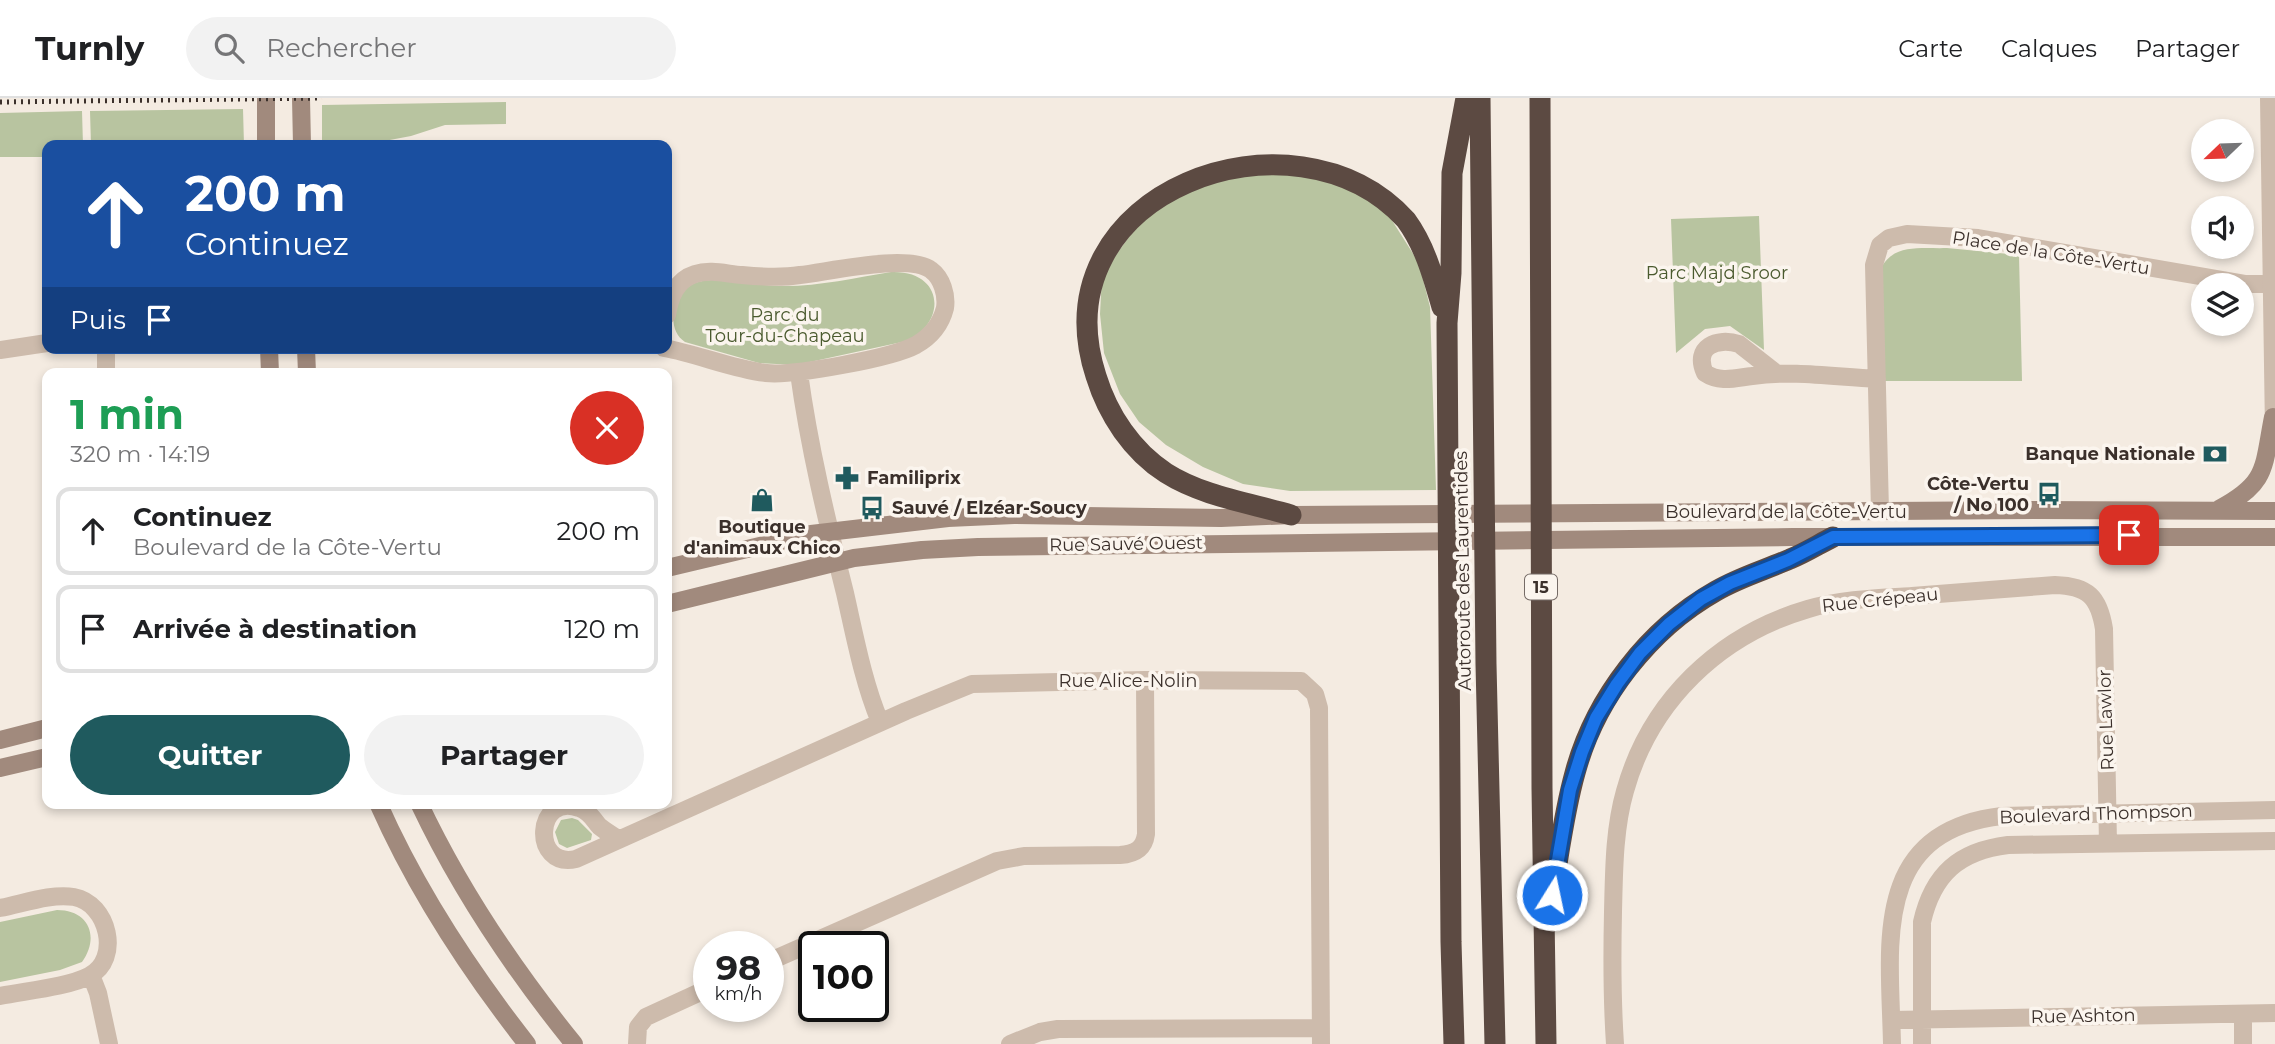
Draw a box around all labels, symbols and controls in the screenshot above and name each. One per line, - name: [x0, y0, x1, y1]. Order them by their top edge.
- search box: [186, 17, 676, 80]
- text: Turnly: [35, 28, 144, 68]
- icon: search: [210, 29, 248, 67]
- text: Rechercher: [266, 32, 417, 64]
- text: Carte: [1898, 34, 1963, 63]
- text: Calques: [2001, 34, 2097, 63]
- text: Partager: [2135, 34, 2240, 63]
- north arrow: [2191, 119, 2254, 182]
- map controls: [2191, 119, 2254, 336]
- text: 200 m: [185, 164, 346, 223]
- icon: ahead: [70, 168, 161, 259]
- button: sound: [2191, 196, 2254, 259]
- text: Continuez: [185, 224, 349, 263]
- street label: Place de la Côte-Vertu: [1951, 227, 2151, 279]
- park label: Parc Majd Sroor: [1646, 262, 1788, 284]
- button: layers: [2191, 273, 2254, 336]
- icon: arrive: [140, 301, 178, 339]
- text: Puis: [70, 304, 126, 336]
- park label: Parc du Tour-du-Chapeau: [705, 304, 865, 347]
- text: 1 min: [70, 388, 184, 440]
- button: close: [570, 391, 644, 465]
- text: 320 m · 14:19: [70, 440, 210, 468]
- bank icon: Banque Nationale: [2201, 440, 2229, 468]
- place label: Banque Nationale: [2025, 443, 2195, 465]
- street label: Autoroute des Laurentides: [1450, 451, 1476, 691]
- pharmacy icon: Familiprix: [833, 464, 861, 492]
- place label: Familiprix: [867, 467, 961, 489]
- place label: Côte-Vertu / No 100: [1927, 473, 2029, 516]
- bus stop icon: Côte-Vertu / No 100: [2035, 480, 2063, 508]
- shop icon: Boutique d'animaux Chico: [748, 486, 776, 514]
- bus stop icon: Sauvé / Elzéar-Soucy: [858, 494, 886, 522]
- place label: Sauvé / Elzéar-Soucy: [892, 497, 1087, 519]
- text: Continuez: [133, 501, 272, 533]
- street label: Boulevard de la Côte-Vertu: [1665, 501, 1907, 523]
- pin: [2099, 505, 2159, 565]
- icon: ahead: [74, 512, 112, 550]
- text: 200 m: [556, 515, 640, 547]
- place label: Boutique d'animaux Chico: [684, 516, 841, 559]
- icon: arrive: [2110, 516, 2148, 554]
- street label: Rue Sauvé Ouest: [1049, 532, 1203, 556]
- text: Boulevard de la Côte-Vertu: [133, 533, 442, 561]
- road number: 15: [1525, 574, 1557, 600]
- street label: Rue Crépeau: [1821, 583, 1939, 617]
- icon: arrive: [74, 610, 112, 648]
- text: Arrivée à destination: [133, 613, 417, 645]
- text: 120 m: [564, 613, 640, 645]
- street label: Rue Lawlor: [2093, 669, 2119, 771]
- street label: Rue Alice-Nolin: [1059, 670, 1197, 692]
- button: Quitter: [70, 715, 350, 795]
- button: Partager: [364, 715, 644, 795]
- street label: Boulevard Thompson: [1999, 800, 2193, 828]
- position arrow: [1515, 858, 1589, 932]
- speed limit sign: 100: [798, 931, 889, 1022]
- text: 98: [716, 946, 761, 989]
- text: km/h: [714, 983, 763, 1005]
- street label: Rue Ashton: [2030, 1004, 2136, 1028]

